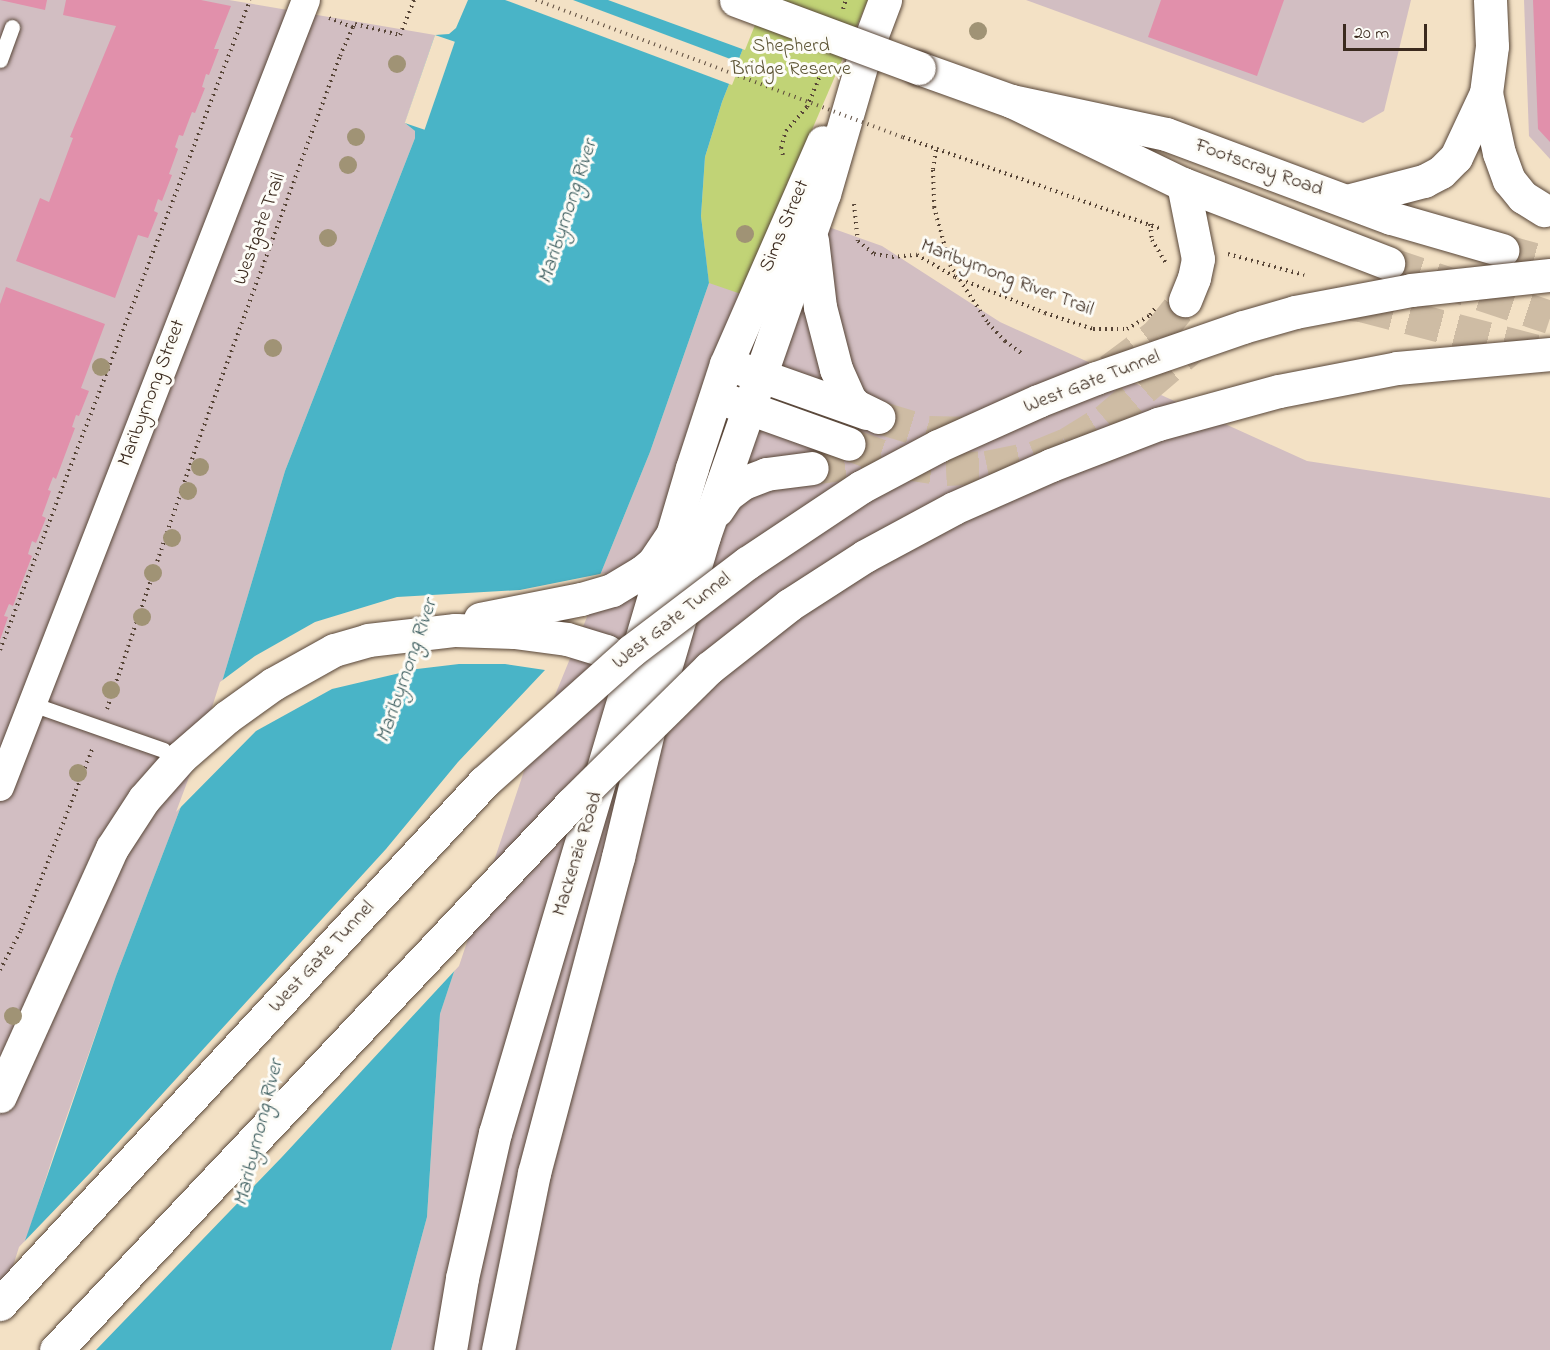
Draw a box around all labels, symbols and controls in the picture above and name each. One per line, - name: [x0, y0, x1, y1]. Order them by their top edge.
- scale bar: [1346, 12, 1430, 50]
- text: 20 m: [1354, 21, 1389, 47]
- park label: Shepherd Bridge Reserve: [731, 35, 851, 82]
- street label: Footscray Road: [1192, 134, 1326, 202]
- water label: Maribyrnong River: [533, 137, 603, 287]
- street label: Westgate Trail: [229, 170, 291, 288]
- street label: Sims Street: [755, 176, 815, 276]
- street label: Maribyrnong River Trail: [917, 234, 1097, 322]
- street label: Maribyrnong Street: [113, 316, 191, 470]
- street label: West Gate Tunnel: [1020, 345, 1164, 419]
- street label: West Gate Tunnel: [608, 567, 736, 675]
- water label: Maribyrnong River: [371, 596, 443, 746]
- street label: Mackenzie Road: [548, 789, 608, 919]
- street label: West Gate Tunnel: [264, 896, 380, 1018]
- water label: Maribyrnong River: [229, 1057, 289, 1209]

